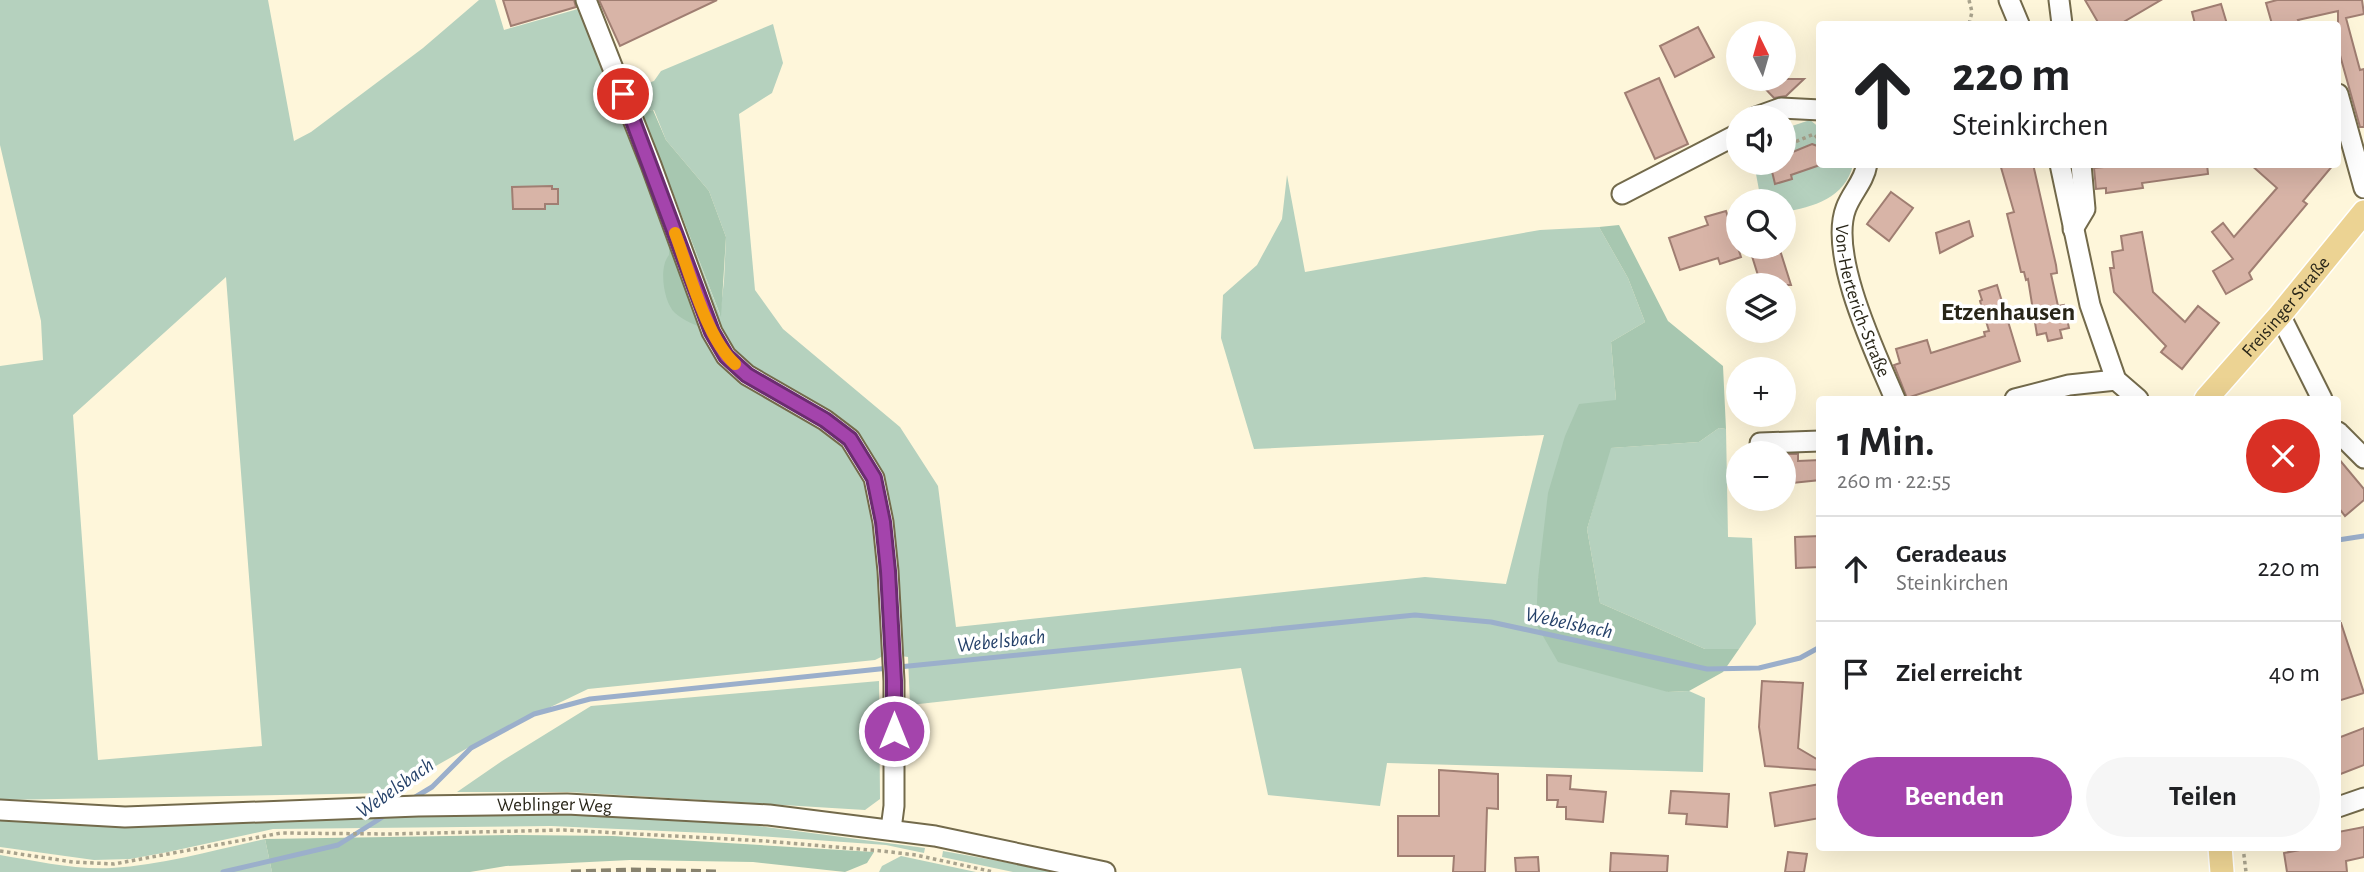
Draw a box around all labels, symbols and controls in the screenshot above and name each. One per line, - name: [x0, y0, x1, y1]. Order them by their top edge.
- north arrow: [1726, 21, 1796, 91]
- map controls: [1726, 21, 1796, 511]
- icon: ahead: [1837, 49, 1928, 140]
- text: 220 m: [1952, 51, 2071, 100]
- pin: [593, 64, 653, 124]
- icon: arrive: [604, 75, 642, 113]
- button: sound: [1726, 105, 1796, 175]
- text: Steinkirchen: [1952, 109, 2109, 141]
- button: search: [1726, 189, 1796, 259]
- street label: Von-Herterich-Straße: [1832, 224, 1894, 380]
- street label: Freisinger Straße: [2238, 253, 2333, 361]
- button: layers: [1726, 273, 1796, 343]
- district label: Etzenhausen: [1941, 299, 2075, 325]
- button: +: [1726, 357, 1796, 427]
- button: close: [2246, 419, 2320, 493]
- text: 1 Min.: [1837, 421, 1935, 463]
- button: −: [1726, 441, 1796, 511]
- text: 260 m · 22:55: [1837, 470, 1951, 493]
- text: Geradeaus: [1896, 541, 2007, 567]
- icon: ahead: [1837, 550, 1875, 588]
- text: 220 m: [2258, 555, 2320, 581]
- text: Steinkirchen: [1896, 572, 2009, 595]
- water label: Webelsbach: [1523, 603, 1615, 643]
- water label: Webelsbach: [956, 626, 1046, 656]
- icon: arrive: [1837, 655, 1875, 693]
- text: Ziel erreicht: [1896, 660, 2022, 686]
- text: 40 m: [2269, 660, 2320, 686]
- position arrow: [857, 694, 931, 768]
- water label: Webelsbach: [352, 754, 438, 822]
- button: Beenden: [1837, 757, 2072, 837]
- button: Teilen: [2086, 757, 2320, 837]
- street label: Weblinger Weg: [497, 794, 613, 816]

